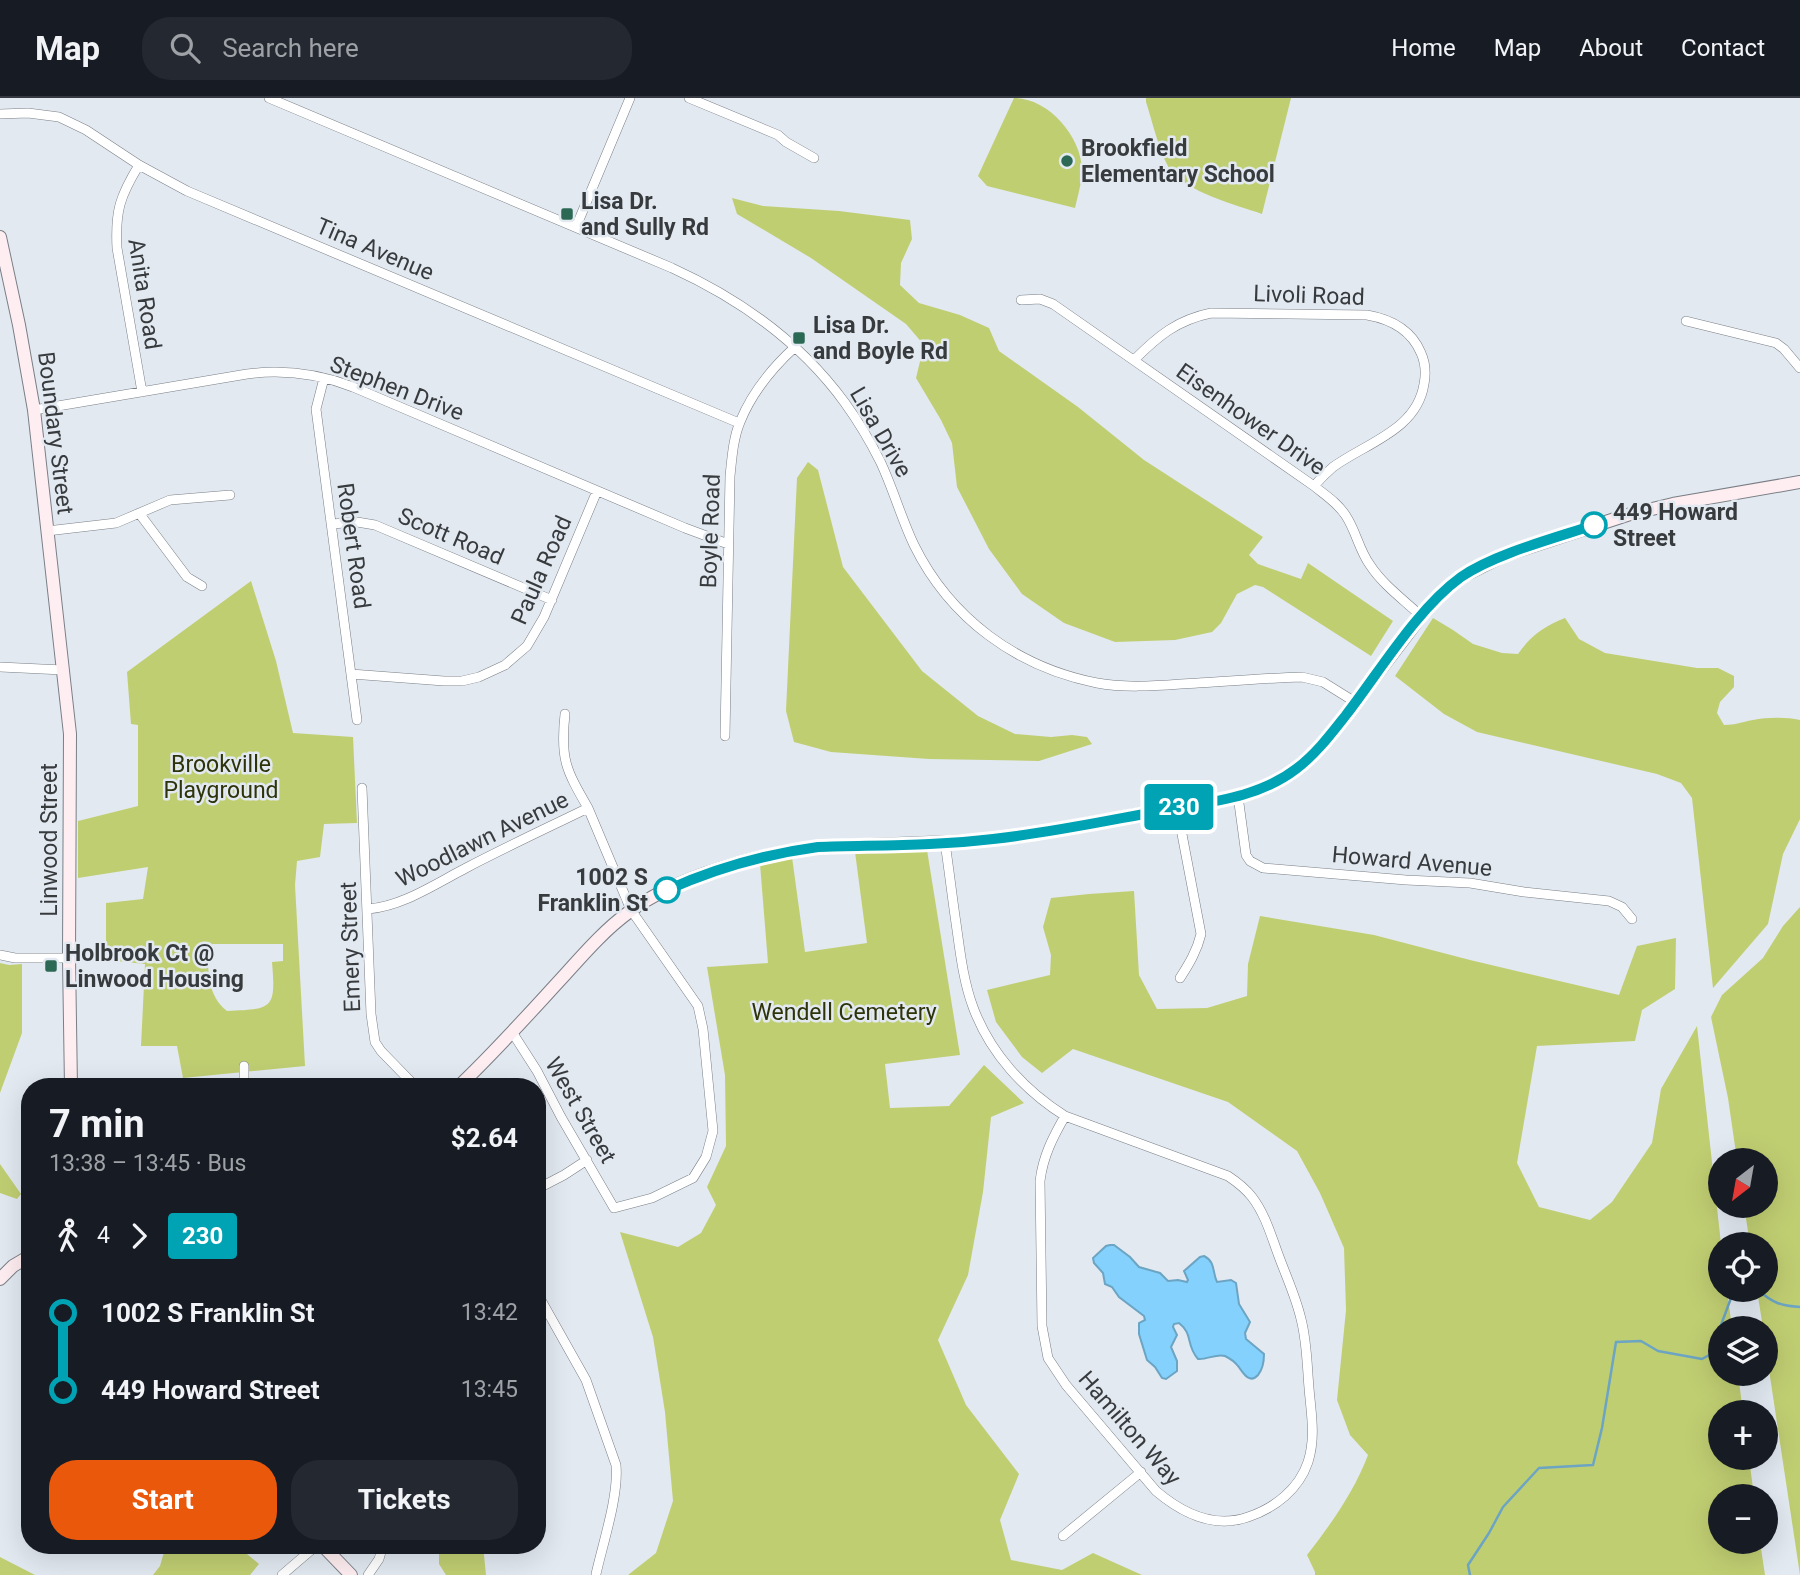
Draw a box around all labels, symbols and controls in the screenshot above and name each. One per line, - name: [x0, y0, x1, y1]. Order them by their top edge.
- search box: [142, 17, 632, 80]
- text: Map: [35, 29, 100, 68]
- icon: search: [166, 29, 204, 67]
- text: Search here: [222, 33, 359, 63]
- text: Home: [1391, 34, 1456, 62]
- text: Map: [1494, 34, 1541, 62]
- text: About: [1579, 34, 1643, 62]
- text: Contact: [1681, 34, 1765, 62]
- place label: Brookfield Elementary School: [1081, 135, 1275, 188]
- marker: Brookfield Elementary School: [1059, 153, 1075, 169]
- place label: Lisa Dr. and Sully Rd: [581, 188, 709, 241]
- marker: Lisa Dr. and Sully Rd: [559, 206, 575, 222]
- street label: Tina Avenue: [312, 213, 438, 286]
- street label: Anita Road: [122, 237, 167, 351]
- street label: Livoli Road: [1253, 280, 1365, 311]
- place label: Lisa Dr. and Boyle Rd: [813, 312, 948, 365]
- marker: Lisa Dr. and Boyle Rd: [791, 330, 807, 346]
- street label: Boundary Street: [32, 350, 79, 516]
- street label: Stephen Drive: [326, 351, 468, 426]
- street label: Eisenhower Drive: [1171, 358, 1330, 481]
- street label: Lisa Drive: [844, 382, 917, 482]
- street label: Boyle Road: [695, 473, 726, 589]
- street label: Robert Road: [331, 481, 376, 611]
- place label: 449 Howard Street: [1613, 499, 1738, 552]
- street label: Scott Road: [394, 502, 508, 571]
- street label: Paula Road: [505, 512, 577, 629]
- marker: 449 Howard Street: [1581, 512, 1607, 538]
- park label: Brookville Playground: [163, 751, 279, 804]
- street label: Linwood Street: [36, 763, 63, 917]
- line badge: 230: [1139, 784, 1219, 830]
- street label: Woodlawn Avenue: [392, 786, 573, 893]
- text: 230: [1158, 793, 1200, 821]
- street label: Howard Avenue: [1331, 841, 1493, 882]
- place label: 1002 S Franklin St: [537, 864, 648, 917]
- marker: 1002 S Franklin St: [654, 877, 680, 903]
- street label: Emery Street: [335, 881, 366, 1013]
- place label: Holbrook Ct @ Linwood Housing: [65, 940, 244, 993]
- marker: Holbrook Ct @ Linwood Housing: [43, 958, 59, 974]
- park label: Wendell Cemetery: [751, 999, 937, 1026]
- street label: West Street: [539, 1052, 622, 1168]
- text: 7 min: [49, 1102, 145, 1146]
- text: $2.64: [451, 1123, 518, 1153]
- north arrow: [1708, 1148, 1778, 1218]
- map controls: [1708, 1148, 1778, 1554]
- text: 13:38 – 13:45 · Bus: [49, 1150, 246, 1177]
- icon: walk: [49, 1217, 87, 1255]
- icon: forward: [120, 1217, 158, 1255]
- text: 4: [97, 1222, 110, 1249]
- text: 230: [182, 1222, 223, 1250]
- button: locate: [1708, 1232, 1778, 1302]
- text: 1002 S Franklin St: [101, 1298, 315, 1328]
- text: 13:42: [461, 1299, 518, 1326]
- button: layers: [1708, 1316, 1778, 1386]
- street label: Hamilton Way: [1073, 1366, 1187, 1491]
- text: 449 Howard Street: [101, 1375, 320, 1405]
- text: 13:45: [461, 1376, 518, 1403]
- button: +: [1708, 1400, 1778, 1470]
- button: Start: [49, 1460, 277, 1540]
- button: Tickets: [291, 1460, 518, 1540]
- button: −: [1708, 1484, 1778, 1554]

